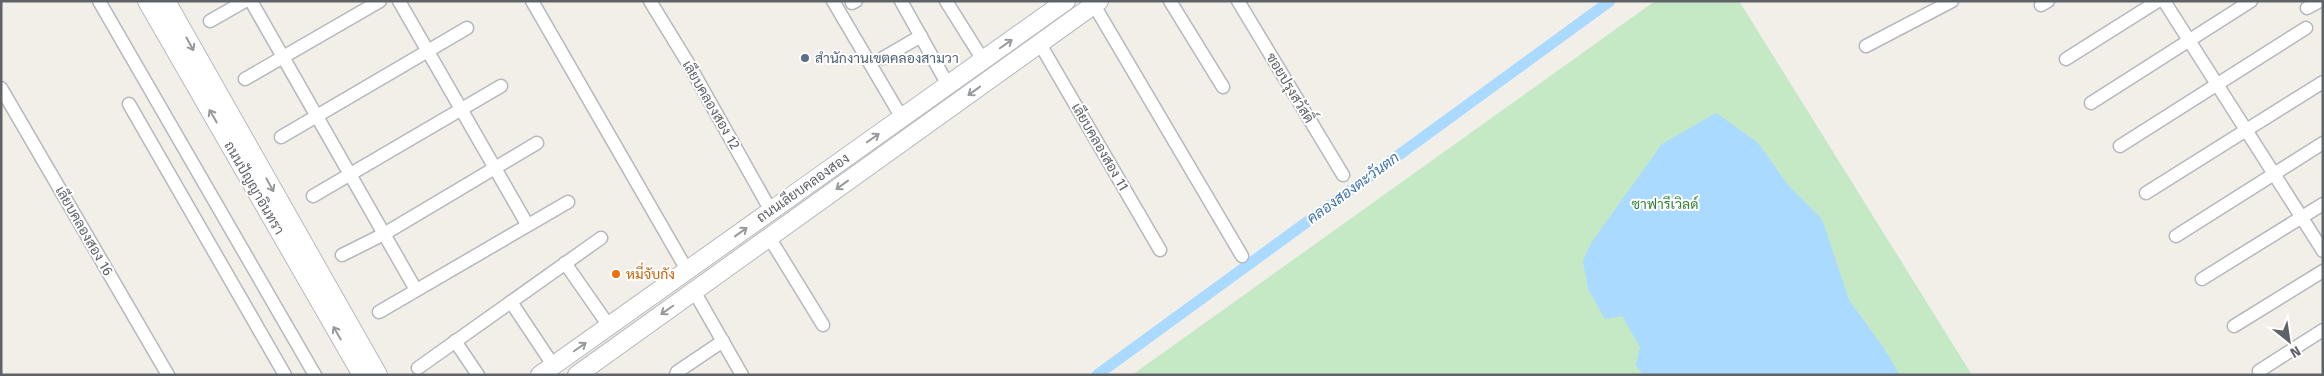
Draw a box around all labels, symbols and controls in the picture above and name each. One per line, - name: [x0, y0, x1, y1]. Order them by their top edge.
- one-way arrow: [185, 36, 195, 51]
- one-way arrow: [998, 39, 1012, 49]
- street label: ซอยปรุงสวัสดิ์: [1262, 48, 1321, 127]
- place label: สำนักงานเขตคลองสามวา: [815, 50, 959, 67]
- marker: สำนักงานเขตคลองสามวา: [799, 52, 811, 64]
- street label: เลียบคลองสอง 12: [679, 57, 744, 153]
- one-way arrow: [968, 86, 982, 96]
- street label: เลียบคลองสอง 11: [1068, 99, 1133, 194]
- one-way arrow: [208, 108, 218, 123]
- one-way arrow: [866, 133, 880, 143]
- street label: ถนนปัญญาอินทรา: [220, 138, 288, 238]
- water label: คลองสองตะวันตก: [1303, 148, 1403, 228]
- street label: ถนนเลียบคลองสอง: [753, 149, 853, 226]
- one-way arrow: [265, 178, 275, 192]
- one-way arrow: [835, 180, 849, 190]
- street label: เลียบคลองสอง 16: [51, 183, 117, 279]
- park label: ซาฟารีเวิลด์: [1632, 195, 1698, 213]
- one-way arrow: [734, 227, 748, 237]
- place label: หมี่จับกัง: [626, 262, 675, 283]
- marker: หมี่จับกัง: [610, 268, 622, 280]
- one-way arrow: [660, 305, 674, 315]
- north arrow: [2264, 316, 2314, 366]
- one-way arrow: [332, 326, 342, 340]
- one-way arrow: [573, 341, 586, 352]
- text: N: [2287, 342, 2304, 362]

